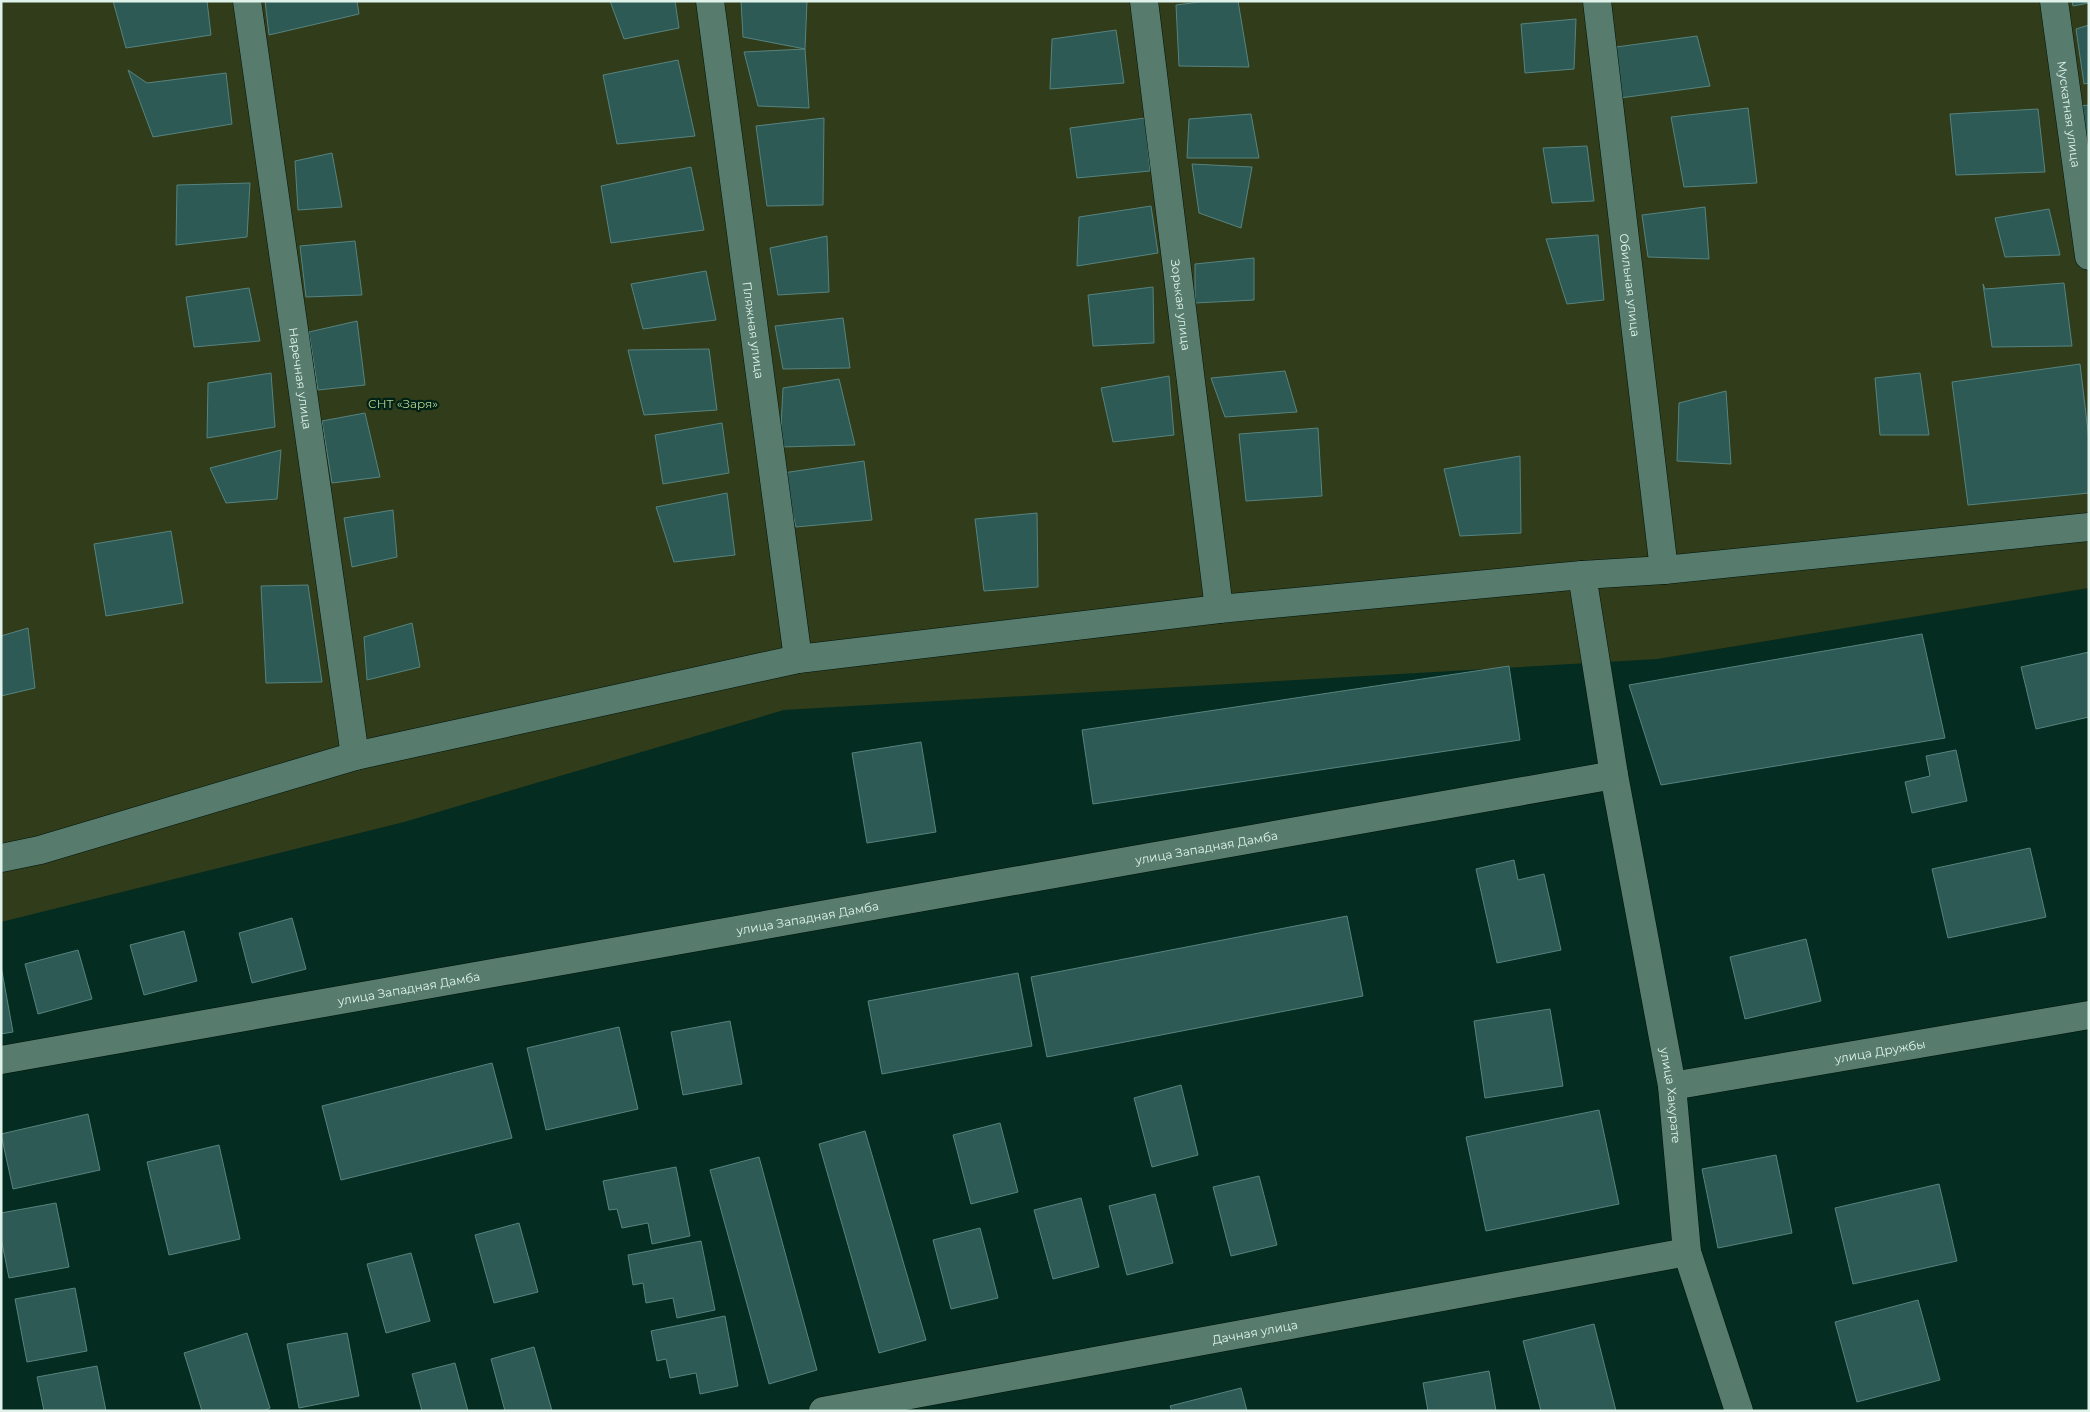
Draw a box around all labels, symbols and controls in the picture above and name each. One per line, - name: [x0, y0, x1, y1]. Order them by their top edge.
- street label: Мускатная улица: [2055, 60, 2084, 168]
- street label: Обильная улица: [1617, 233, 1644, 337]
- street label: Зорькая улица: [1168, 258, 1195, 351]
- street label: Пляжная улица: [740, 281, 768, 380]
- street label: Наречная улица: [286, 326, 316, 430]
- park label: СНТ «Заря»: [368, 396, 438, 411]
- street label: улица Западная Дамба: [1133, 827, 1279, 867]
- street label: улица Западная Дамба: [734, 898, 880, 938]
- street label: улица Западная Дамба: [335, 968, 481, 1008]
- street label: улица Дружбы: [1832, 1035, 1927, 1066]
- street label: улица Хакурате: [1657, 1045, 1685, 1144]
- street label: Дачная улица: [1211, 1316, 1299, 1347]

